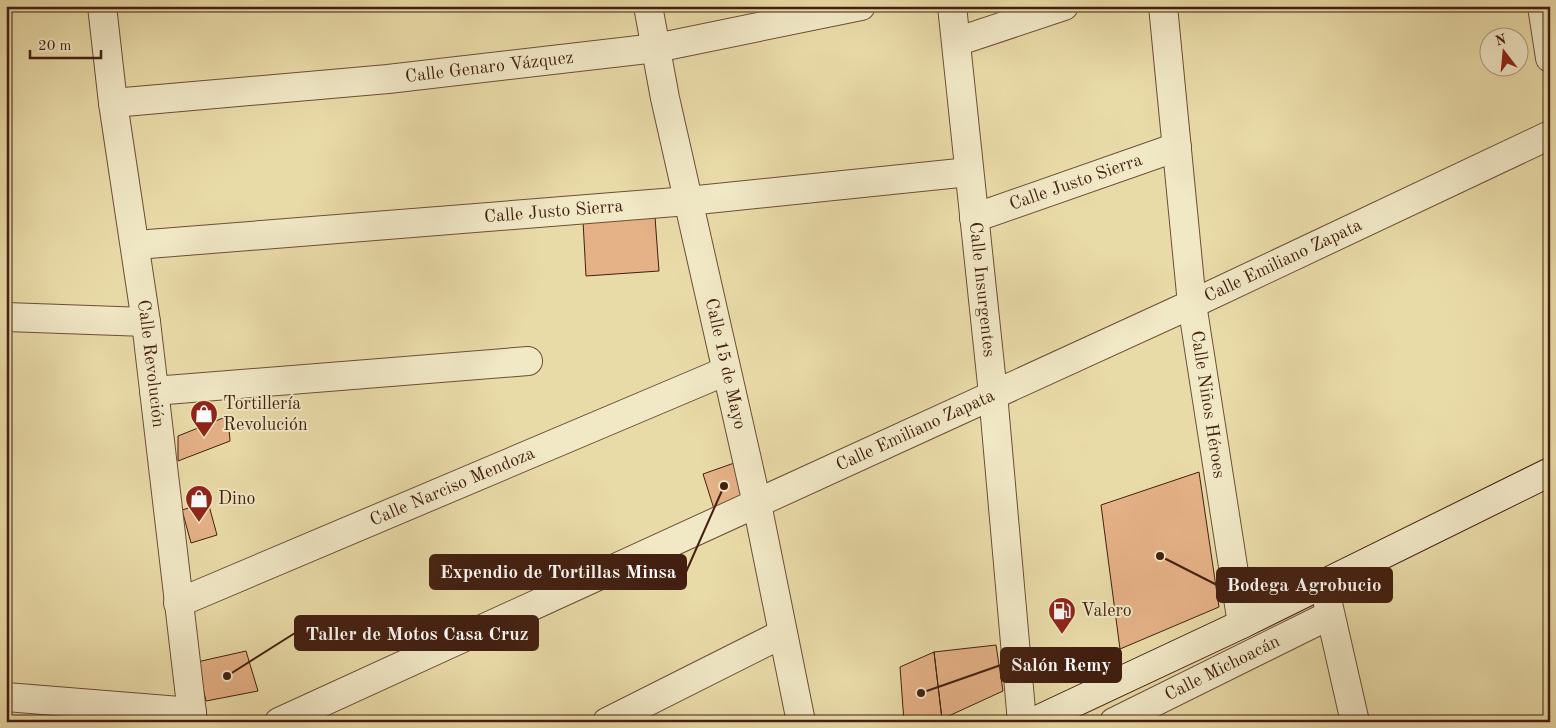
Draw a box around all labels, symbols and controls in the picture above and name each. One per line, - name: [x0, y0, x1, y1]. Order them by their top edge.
- scale bar: [30, 28, 101, 60]
- north arrow: [1478, 28, 1528, 78]
- text: N: [1494, 32, 1508, 49]
- text: 20 m: [38, 39, 72, 54]
- street label: Calle Genaro Vázquez: [404, 49, 574, 86]
- street label: Calle Justo Sierra: [1007, 151, 1145, 214]
- street label: Calle Justo Sierra: [483, 197, 624, 226]
- street label: Calle Emiliano Zapata: [1202, 216, 1365, 306]
- street label: Calle Insurgentes: [966, 221, 998, 358]
- street label: Calle 15 de Mayo: [702, 296, 749, 431]
- street label: Calle Revolución: [134, 298, 167, 429]
- street label: Calle Niños Héroes: [1187, 329, 1228, 480]
- street label: Calle Emiliano Zapata: [833, 387, 998, 475]
- place label: Tortillería Revolución: [223, 395, 308, 434]
- shop icon: Tortillería Revolución: [189, 399, 219, 438]
- street label: Calle Narciso Mendoza: [367, 444, 538, 530]
- shop icon: Dino: [184, 484, 214, 523]
- place label: Dino: [218, 490, 256, 508]
- callout: Expendio de Tortillas Minsa: [430, 555, 686, 589]
- text: Expendio de Tortillas Minsa: [440, 564, 677, 583]
- callout: Bodega Agrobucio: [1217, 568, 1392, 602]
- text: Bodega Agrobucio: [1226, 577, 1382, 596]
- fuel station icon: Valero: [1047, 596, 1077, 635]
- place label: Valero: [1081, 602, 1132, 620]
- callout: Taller de Motos Casa Cruz: [295, 616, 538, 650]
- text: Taller de Motos Casa Cruz: [306, 626, 528, 645]
- street label: Calle Michoacán: [1162, 632, 1283, 704]
- callout: Salón Remy: [1001, 648, 1121, 682]
- text: Salón Remy: [1011, 657, 1111, 676]

